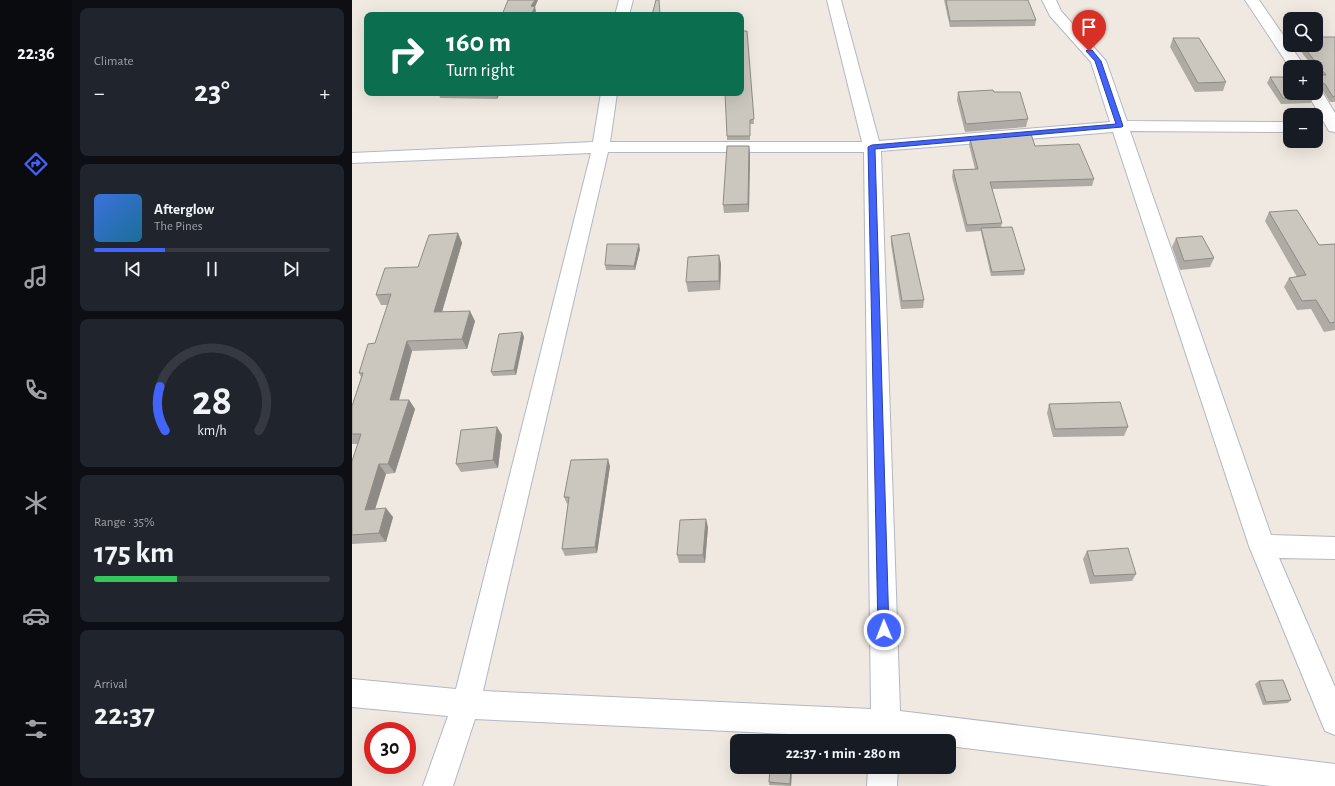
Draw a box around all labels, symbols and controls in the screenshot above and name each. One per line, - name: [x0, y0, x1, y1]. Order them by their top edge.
- pin: [1072, 10, 1106, 51]
- map controls: [1283, 12, 1323, 148]
- button: search: [1283, 12, 1323, 52]
- icon: arrive: [1078, 16, 1100, 38]
- icon: right: [380, 28, 432, 80]
- text: 160 m: [446, 29, 511, 57]
- text: 22:36: [17, 45, 55, 63]
- text: Climate: [94, 55, 133, 68]
- button: +: [1283, 60, 1323, 100]
- text: Turn right: [446, 62, 515, 80]
- text: 23°: [194, 77, 230, 107]
- text: −: [94, 82, 105, 104]
- text: +: [319, 82, 330, 104]
- button: −: [1283, 108, 1323, 148]
- icon: directions: [22, 150, 50, 178]
- text: Afterglow: [154, 202, 214, 217]
- text: The Pines: [154, 220, 203, 233]
- icon: previous: [122, 258, 144, 280]
- icon: pause: [201, 258, 223, 280]
- icon: next: [280, 258, 302, 280]
- icon: music: [22, 263, 50, 291]
- icon: phone: [22, 376, 50, 404]
- text: 28: [192, 381, 232, 422]
- text: km/h: [197, 424, 227, 438]
- icon: climate: [22, 489, 50, 517]
- text: Range · 35%: [94, 516, 155, 529]
- text: 175 km: [94, 538, 174, 568]
- icon: car: [22, 602, 50, 630]
- position arrow: [863, 609, 905, 651]
- text: Arrival: [94, 678, 127, 691]
- text: 22:37: [94, 700, 155, 730]
- icon: filters: [22, 715, 50, 743]
- speed limit sign: 30: [364, 722, 416, 774]
- text: 22:37 · 1 min · 280 m: [786, 746, 900, 761]

